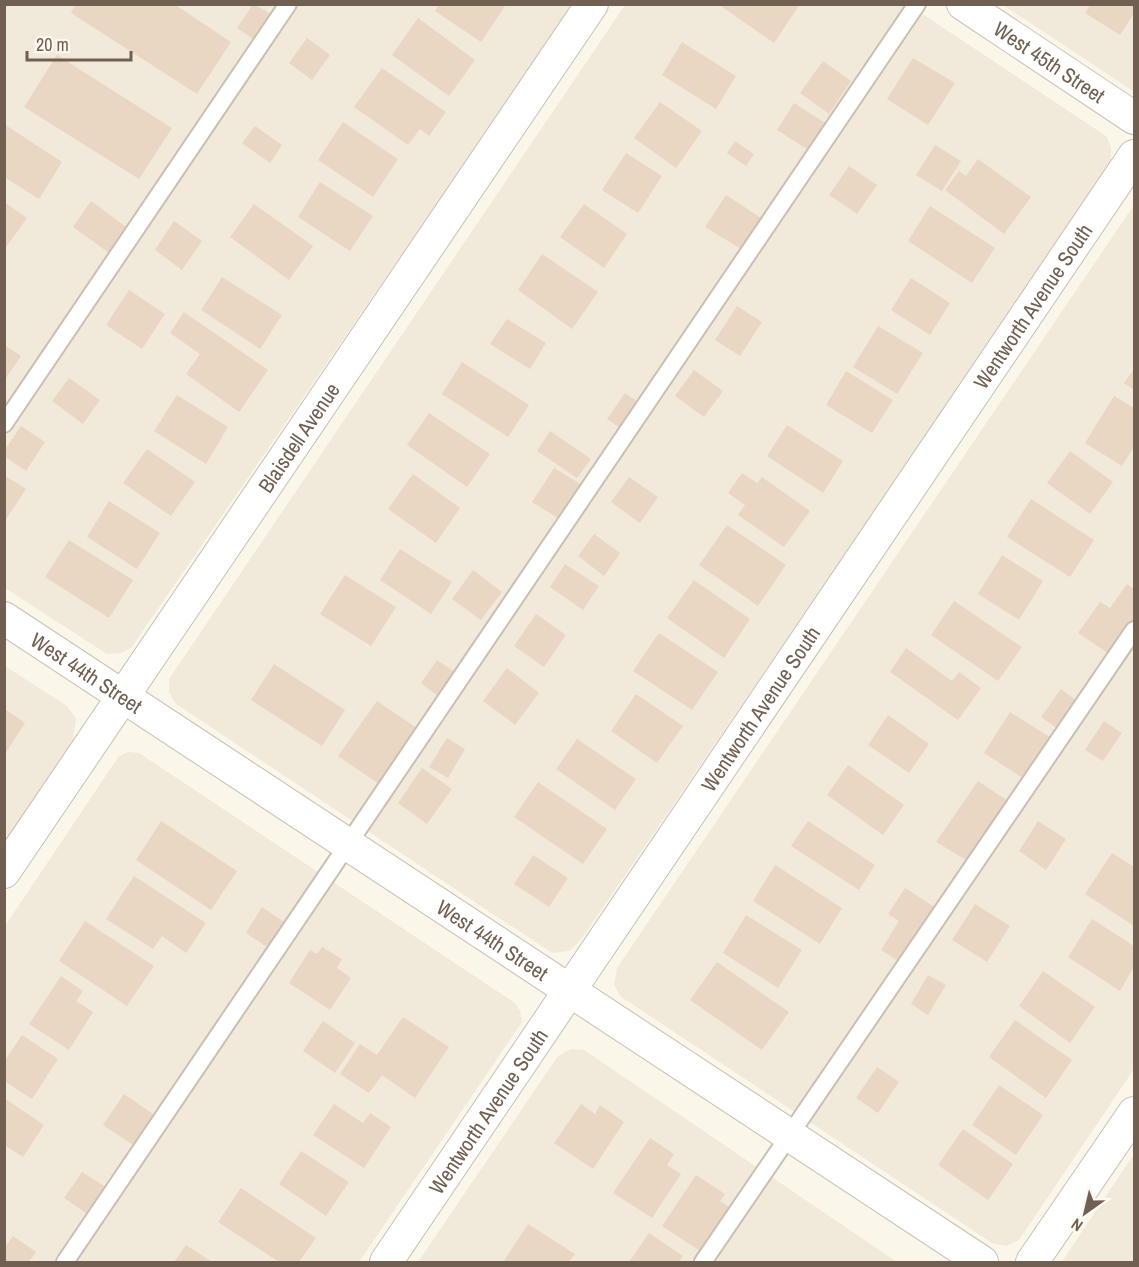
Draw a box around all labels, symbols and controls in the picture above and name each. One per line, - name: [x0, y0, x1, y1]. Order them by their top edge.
- street label: West 45th Street: [988, 14, 1111, 109]
- scale bar: [27, 24, 130, 62]
- text: 20 m: [36, 32, 69, 57]
- street label: Wentworth Avenue South: [966, 218, 1099, 395]
- street label: Blaisdell Avenue: [251, 377, 346, 498]
- street label: Wentworth Avenue South: [694, 620, 827, 797]
- street label: West 44th Street: [25, 625, 148, 720]
- street label: West 44th Street: [431, 892, 554, 987]
- street label: Wentworth Avenue South: [422, 1023, 554, 1200]
- north arrow: [1055, 1183, 1115, 1243]
- text: N: [1067, 1214, 1087, 1237]

